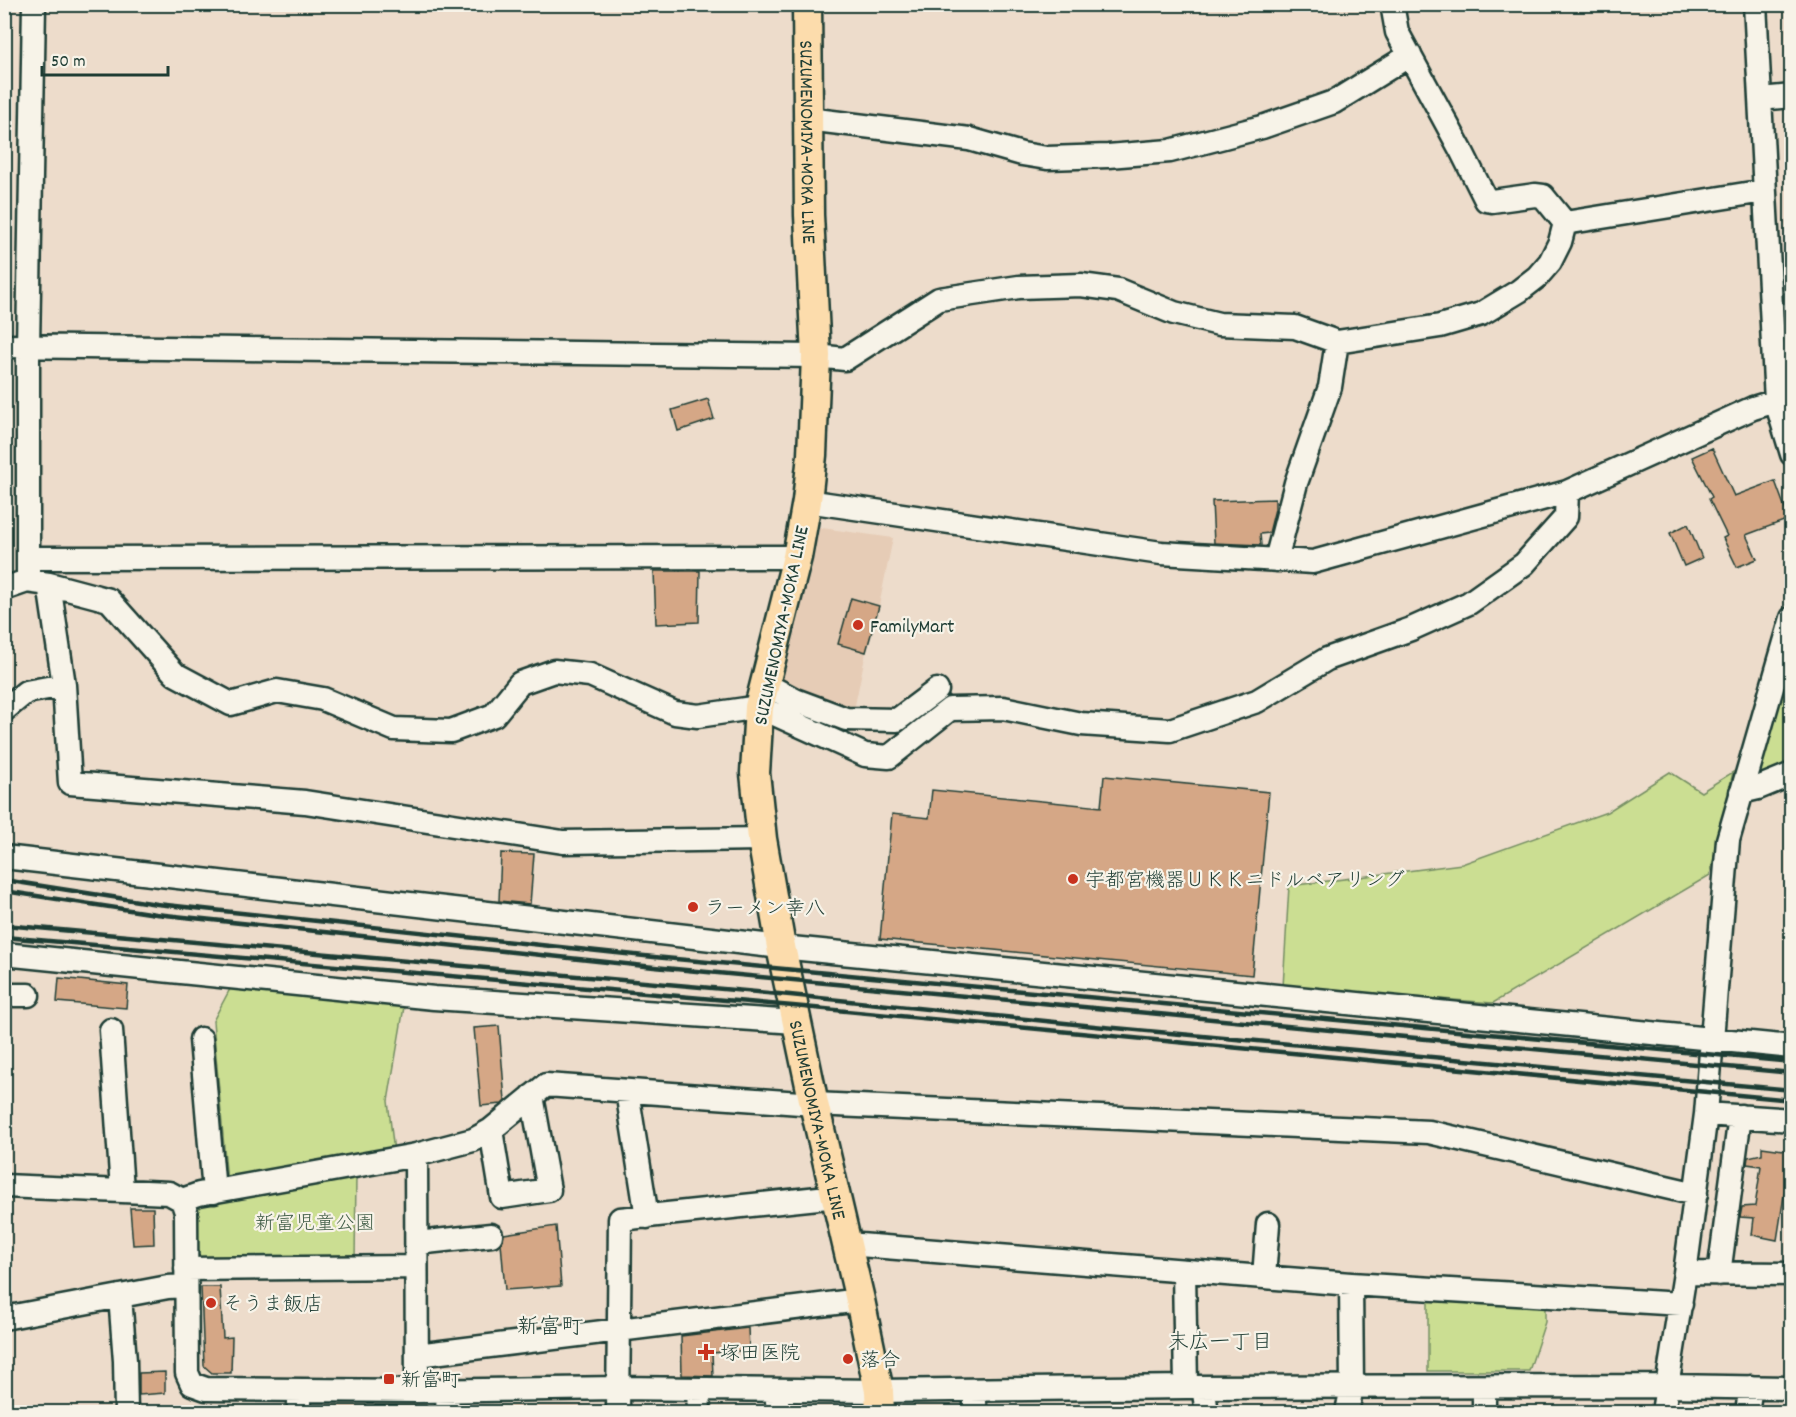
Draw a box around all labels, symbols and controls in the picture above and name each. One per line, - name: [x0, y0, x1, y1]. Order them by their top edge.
- scale bar: [42, 39, 168, 77]
- street label: SUZUMENOMIYA-MOKA LINE: [790, 40, 821, 245]
- text: 50 m: [51, 50, 86, 75]
- street label: SUZUMENOMIYA-MOKA LINE: [748, 523, 818, 728]
- place label: FamilyMart: [870, 614, 954, 642]
- marker: FamilyMart: [851, 618, 865, 632]
- place label: 宇都宮機器ＵＫＫニドルベアリング: [1085, 868, 1405, 896]
- marker: 宇都宮機器ＵＫＫニドルベアリング: [1066, 872, 1080, 886]
- place label: ラーメン幸八: [705, 896, 825, 924]
- marker: ラーメン幸八: [686, 900, 700, 914]
- street label: SUZUMENOMIYA-MOKA LINE: [780, 1018, 852, 1223]
- park label: 新富児童公園: [255, 1211, 375, 1239]
- place label: そうま飯店: [223, 1292, 323, 1320]
- marker: そうま飯店: [204, 1296, 218, 1310]
- district label: 新富町: [517, 1313, 583, 1344]
- district label: 末広一丁目: [1168, 1329, 1273, 1359]
- place label: 塚田医院: [720, 1341, 800, 1369]
- marker: 塚田医院: [697, 1343, 715, 1361]
- place label: 落合: [860, 1348, 900, 1376]
- marker: 落合: [841, 1352, 855, 1366]
- place label: 新富町: [401, 1368, 461, 1396]
- marker: 新富町: [382, 1372, 396, 1386]

